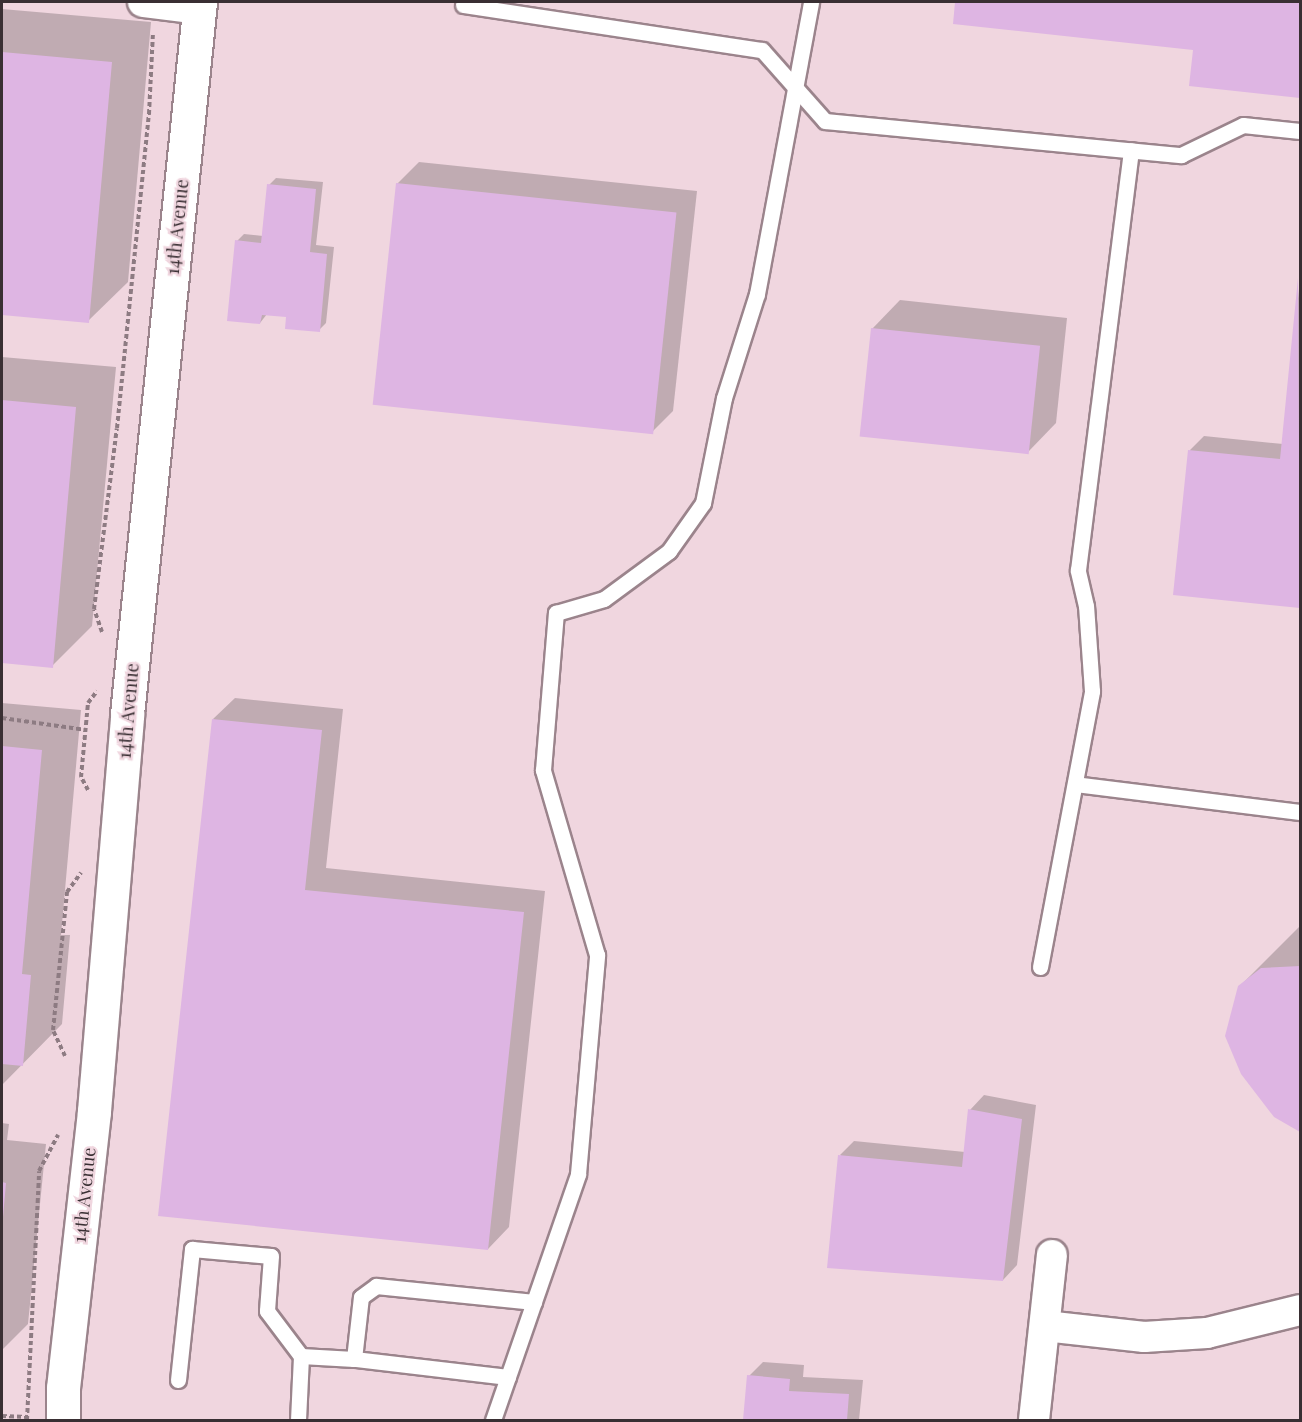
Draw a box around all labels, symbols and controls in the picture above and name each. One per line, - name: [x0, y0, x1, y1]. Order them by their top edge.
- street label: 14th Avenue: [161, 178, 193, 276]
- street label: 14th Avenue: [113, 662, 143, 760]
- street label: 14th Avenue: [68, 1146, 100, 1244]

